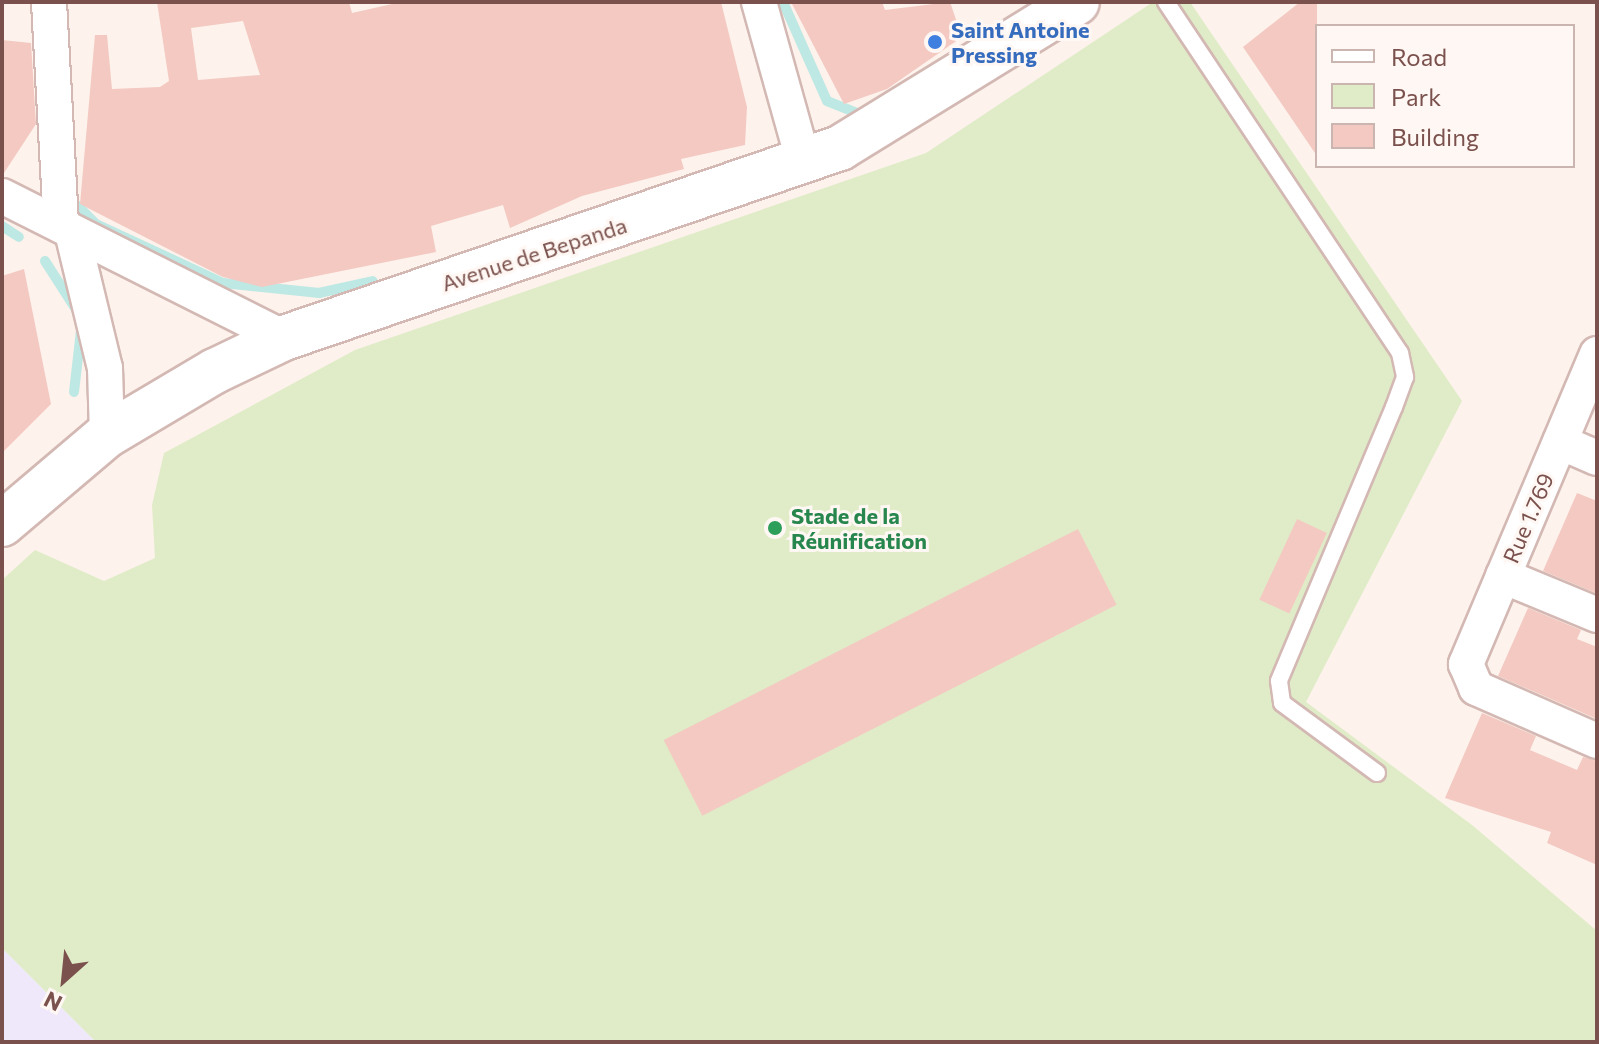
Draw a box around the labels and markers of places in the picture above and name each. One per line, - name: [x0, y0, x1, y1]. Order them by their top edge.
- place label: Saint Antoine Pressing: [951, 16, 1089, 68]
- marker: Saint Antoine Pressing: [926, 33, 944, 51]
- place label: Stade de la Réunification: [791, 502, 927, 554]
- marker: Stade de la Réunification: [766, 519, 784, 537]

